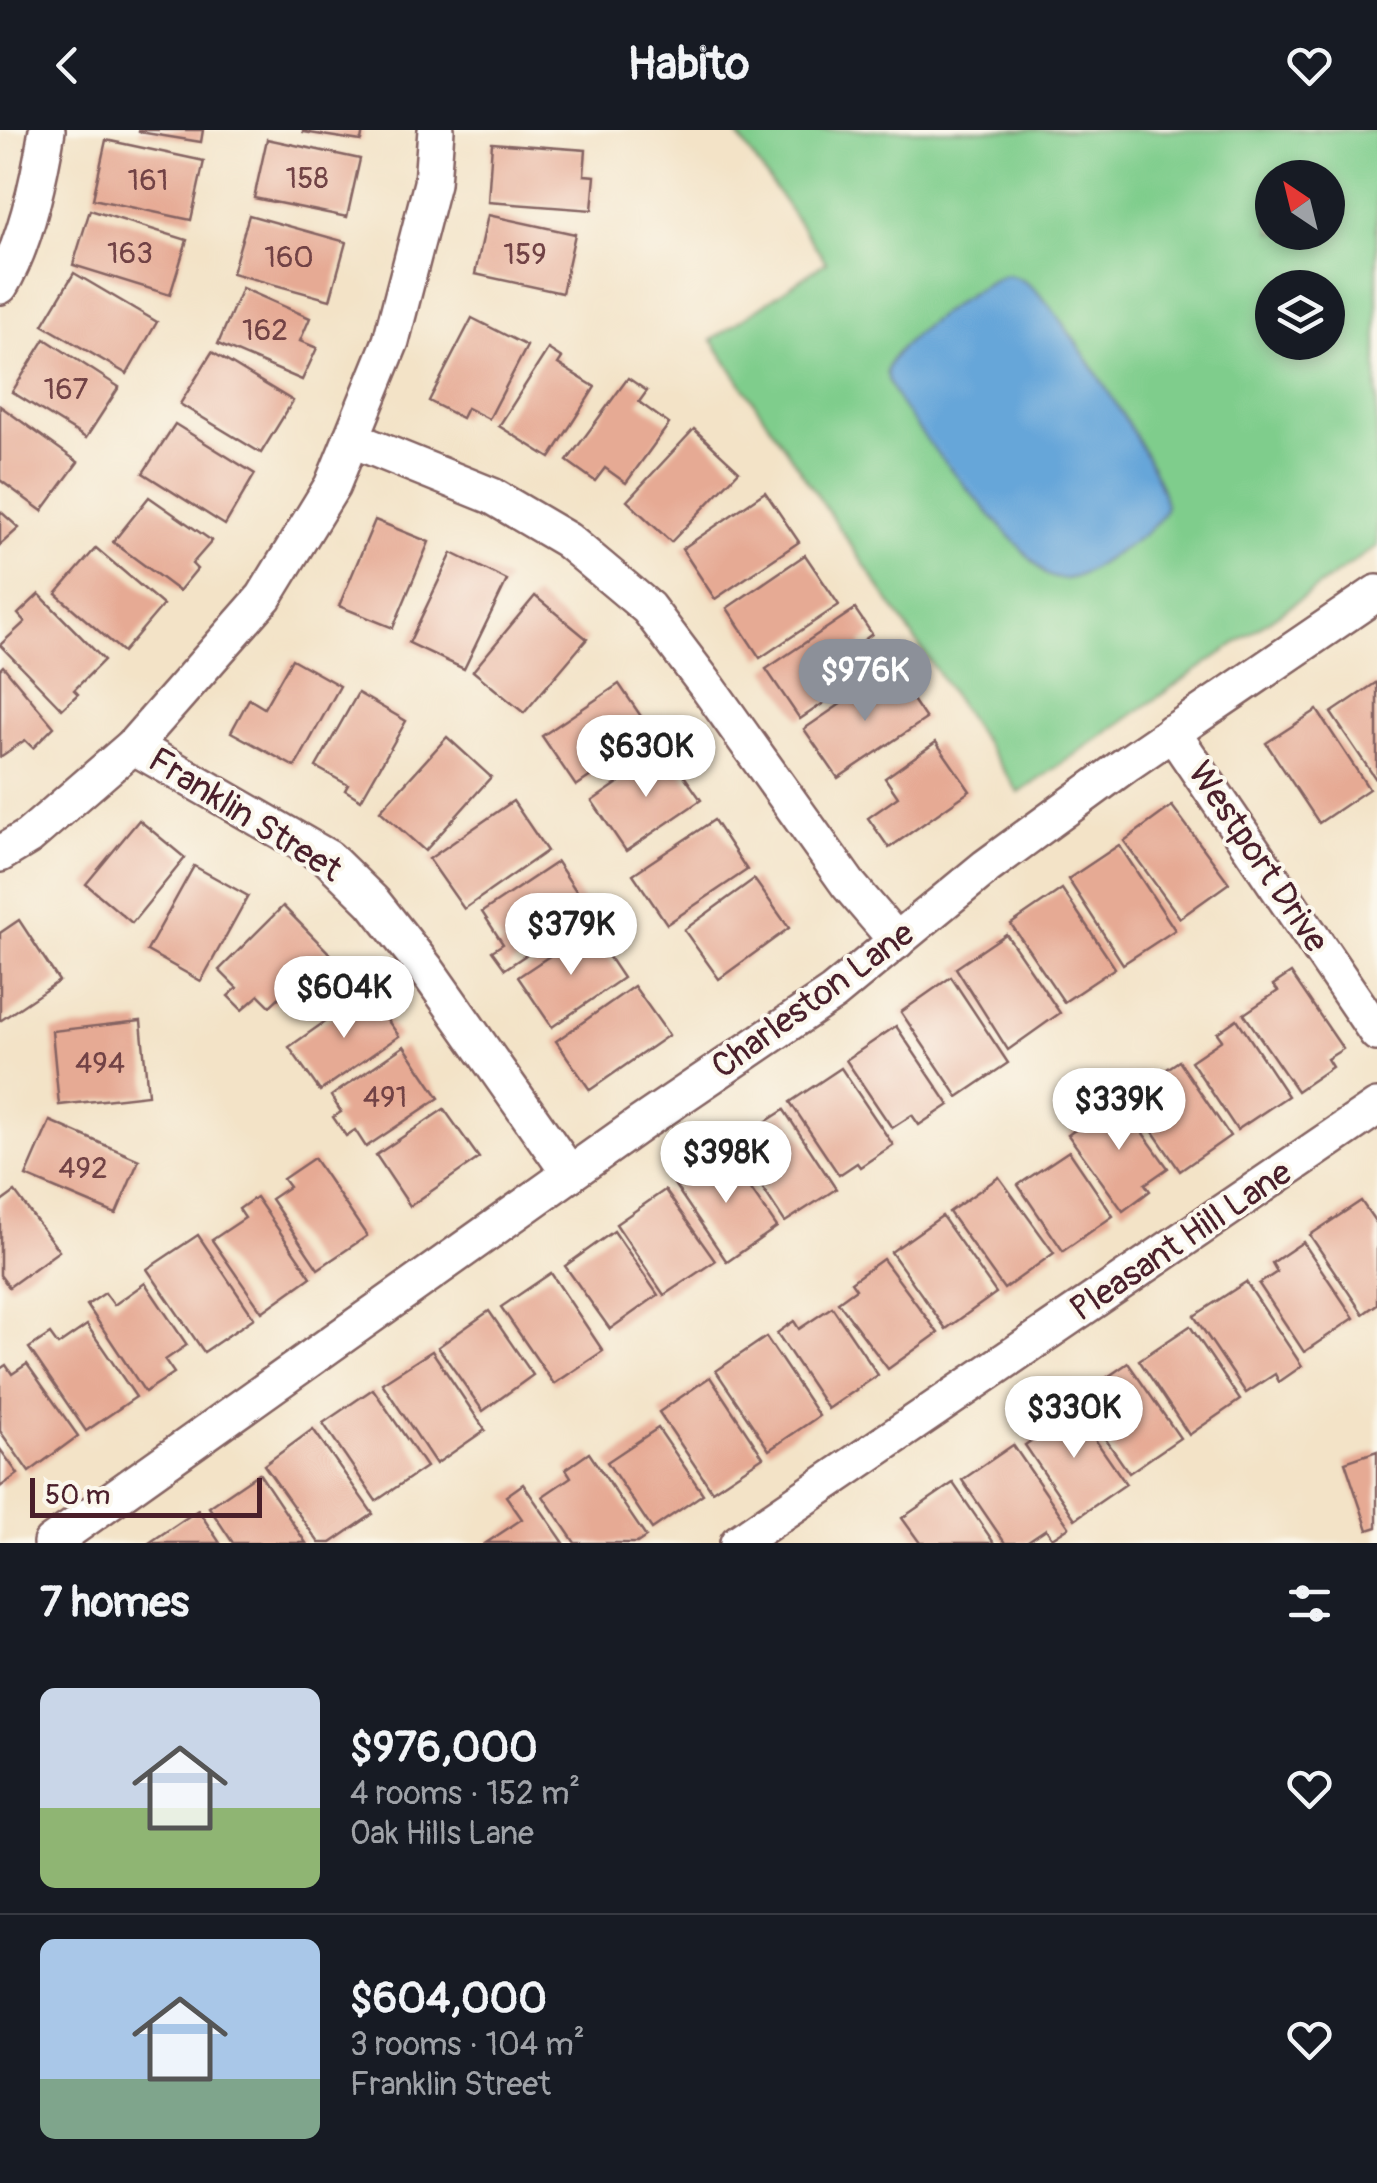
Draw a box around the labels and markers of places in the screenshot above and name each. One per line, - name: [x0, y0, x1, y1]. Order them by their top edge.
- pin: $976K: [795, 639, 935, 724]
- pin: $630K: [576, 715, 716, 800]
- pin: $379K: [501, 893, 641, 978]
- pin: $604K: [274, 956, 414, 1041]
- pin: $339K: [1049, 1068, 1189, 1153]
- pin: $398K: [656, 1121, 796, 1206]
- pin: $330K: [1004, 1376, 1144, 1461]

